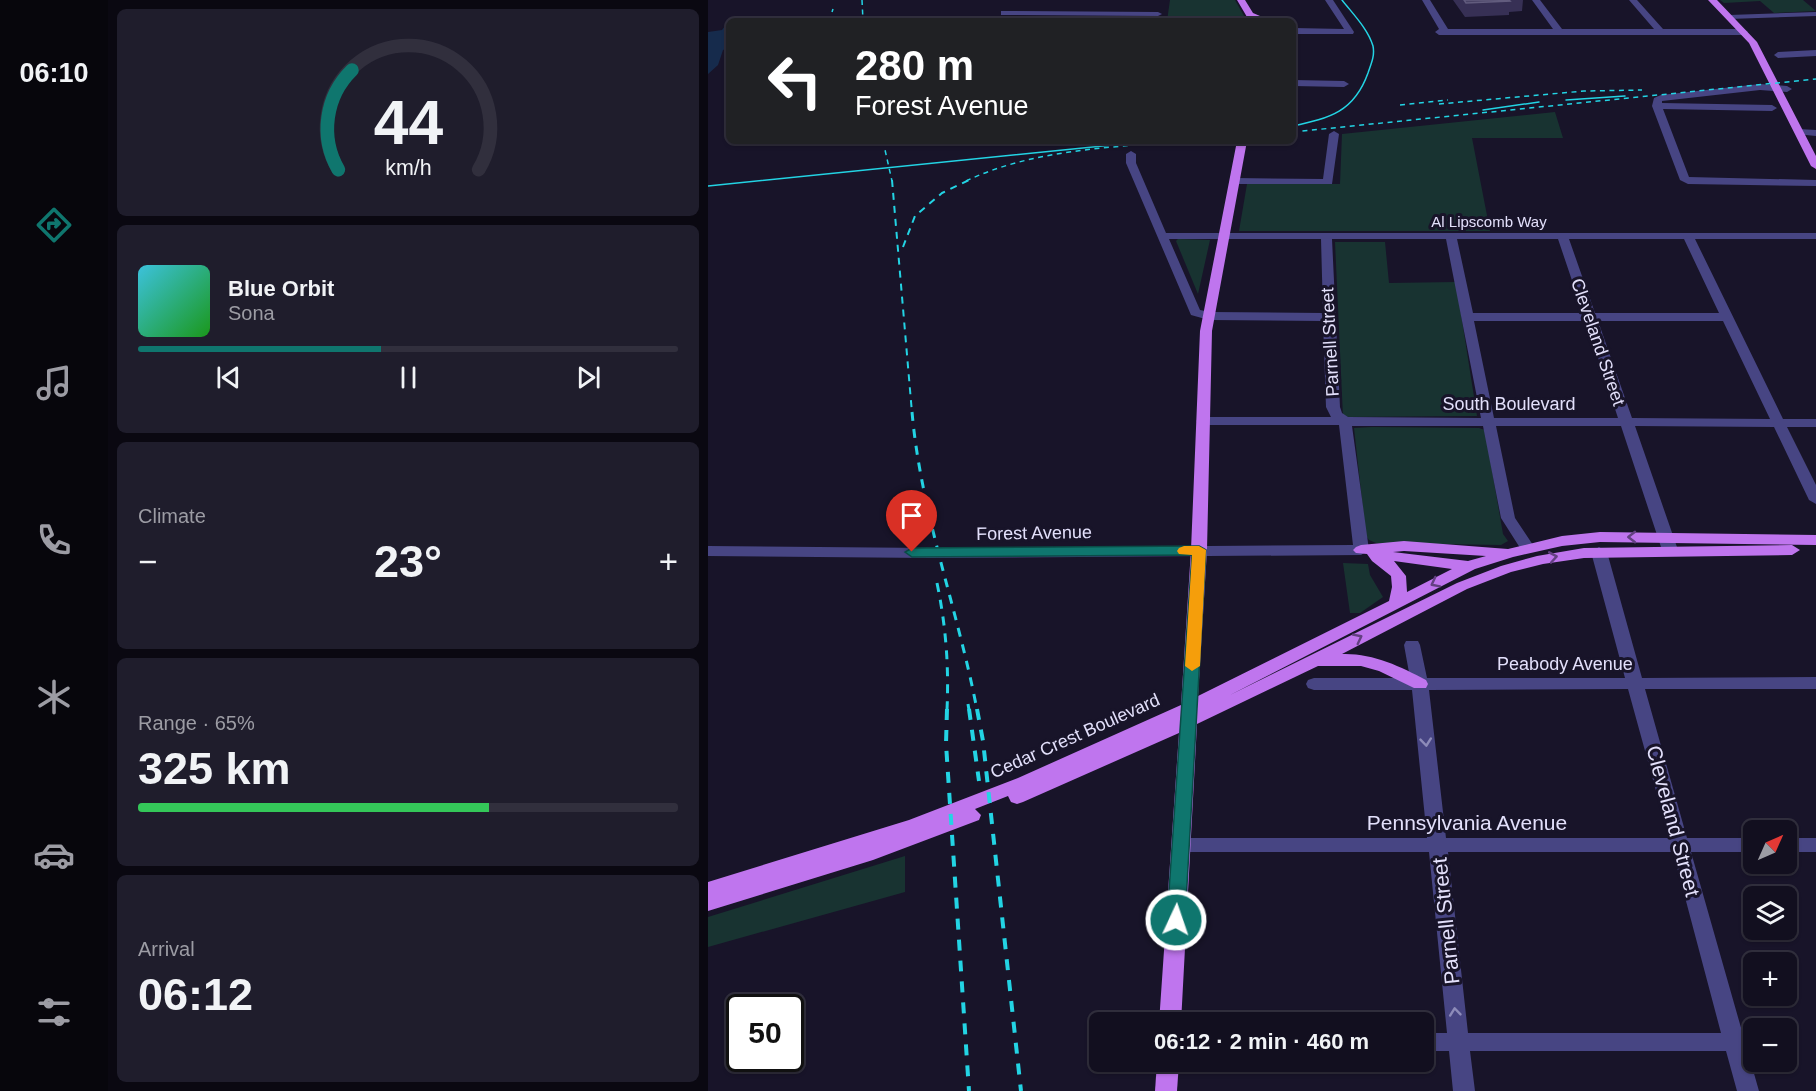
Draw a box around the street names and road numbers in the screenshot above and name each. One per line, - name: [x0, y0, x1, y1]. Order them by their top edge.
- street label: Al Lipscomb Way: [1431, 213, 1547, 230]
- street label: Cleveland Street: [1567, 276, 1629, 408]
- street label: Parnell Street: [1317, 287, 1343, 397]
- street label: South Boulevard: [1442, 394, 1576, 414]
- street label: Forest Avenue: [976, 522, 1092, 544]
- street label: Peabody Avenue: [1497, 654, 1633, 674]
- street label: Cedar Crest Boulevard: [987, 690, 1163, 782]
- street label: Cleveland Street: [1642, 743, 1705, 899]
- street label: Pennsylvania Avenue: [1367, 811, 1567, 834]
- street label: Parnell Street: [1427, 856, 1464, 986]

